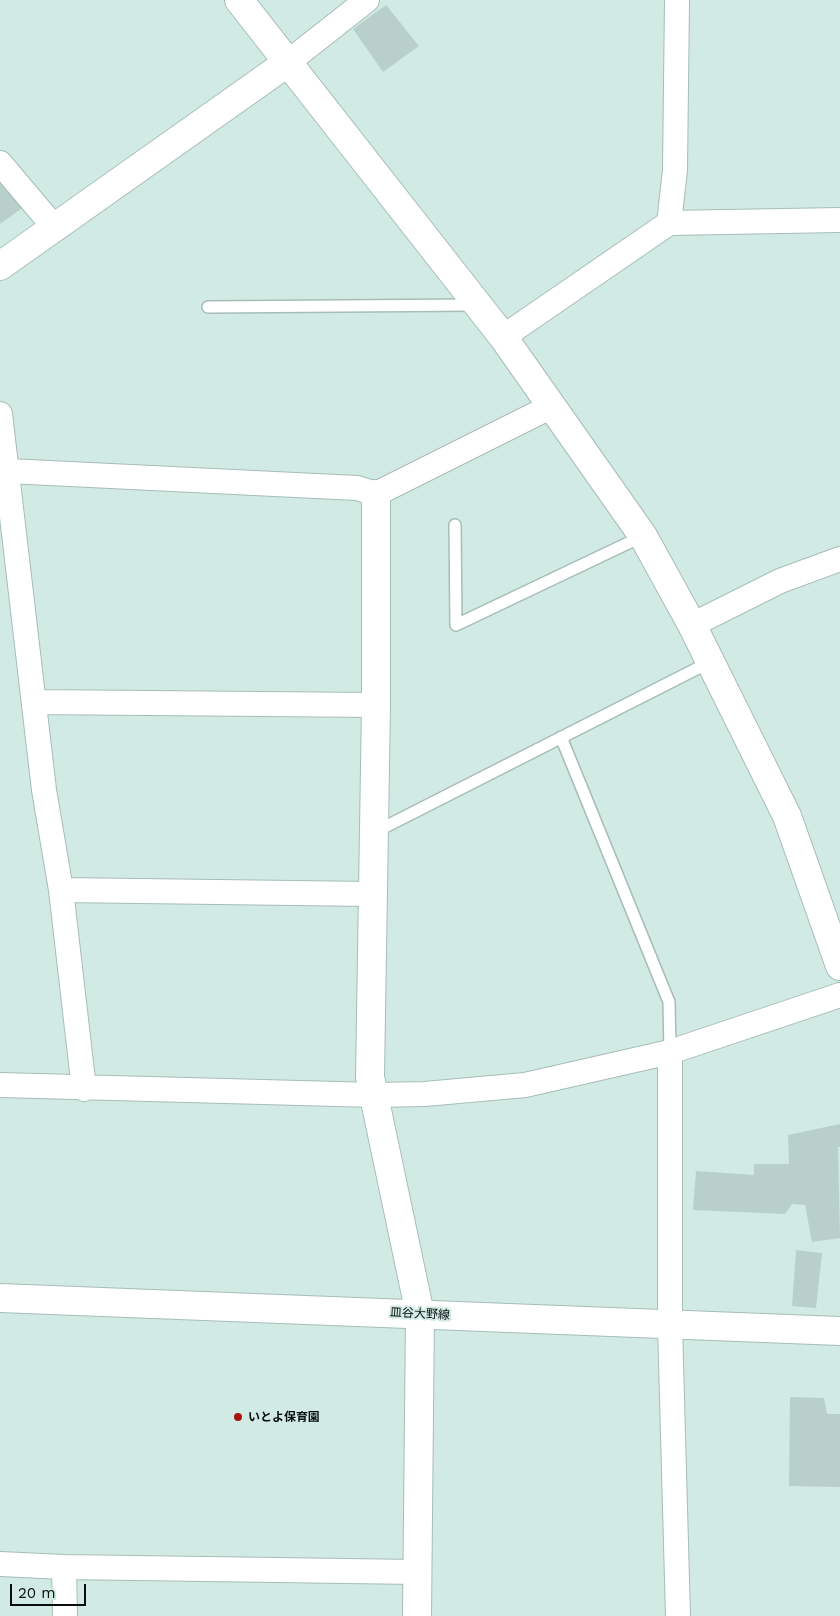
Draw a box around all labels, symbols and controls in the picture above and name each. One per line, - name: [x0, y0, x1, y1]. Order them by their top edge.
- street label: 皿谷大野線: [390, 1305, 450, 1323]
- place label: いとよ保育園: [248, 1410, 320, 1424]
- marker: いとよ保育園: [232, 1411, 244, 1423]
- scale bar: [12, 1574, 89, 1606]
- text: 20 m: [18, 1584, 56, 1602]

